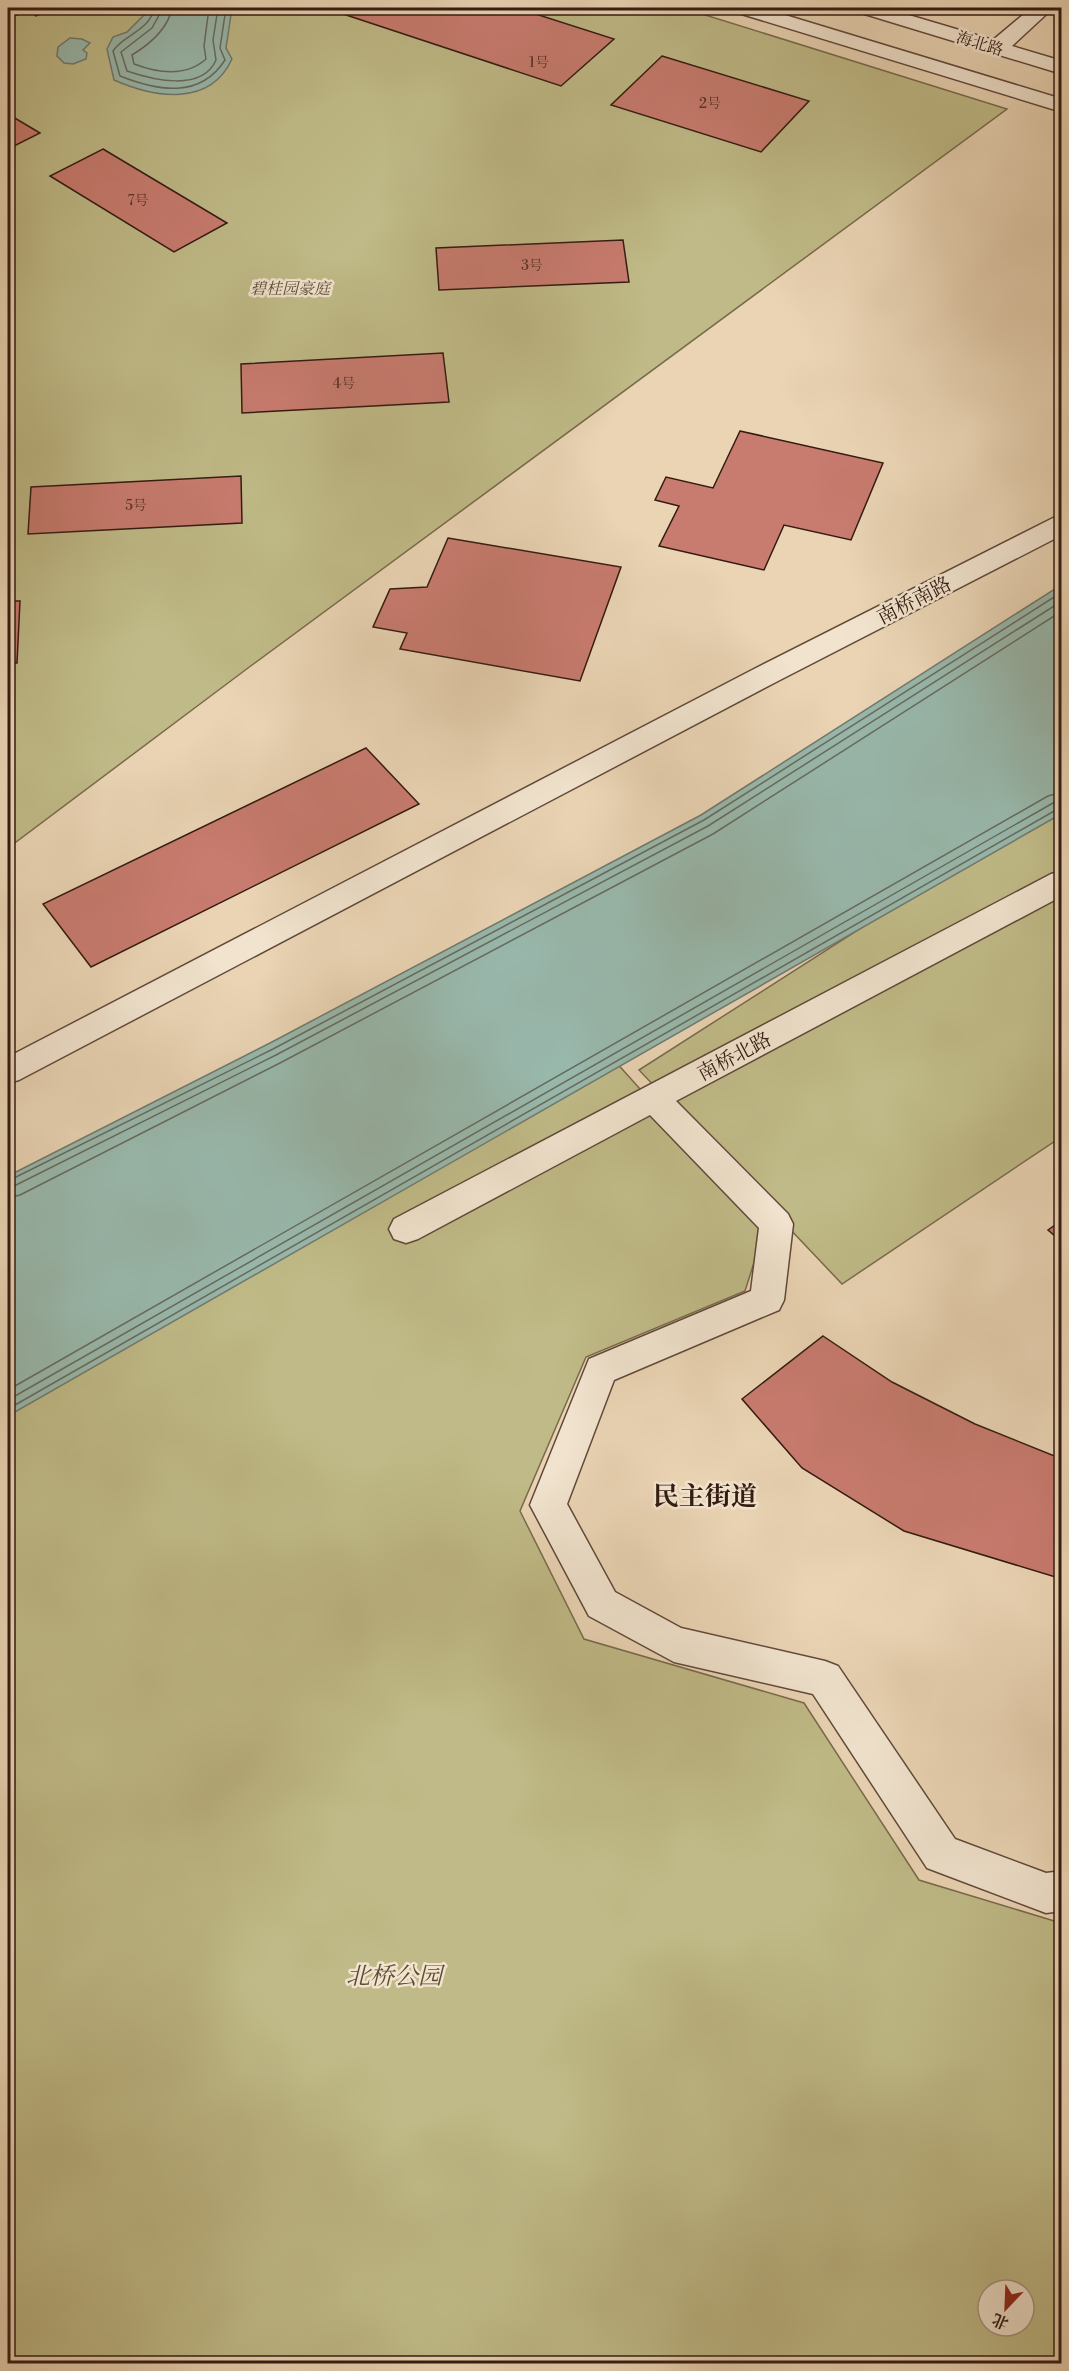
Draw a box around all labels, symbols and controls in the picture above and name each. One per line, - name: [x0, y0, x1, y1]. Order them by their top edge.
- street label: 海北路: [954, 27, 1006, 61]
- house number: 1号: [529, 54, 549, 72]
- house number: 2号: [699, 95, 721, 113]
- house number: 7号: [127, 192, 149, 210]
- house number: 3号: [521, 257, 543, 275]
- park label: 碧桂园豪庭: [250, 279, 333, 299]
- house number: 4号: [333, 375, 355, 393]
- house number: 5号: [125, 497, 147, 515]
- street label: 南桥南路: [873, 572, 956, 631]
- street label: 南桥北路: [694, 1028, 776, 1087]
- district label: 民主街道: [653, 1481, 757, 1513]
- park label: 北桥公园: [346, 1962, 446, 1992]
- north arrow: [976, 2278, 1036, 2338]
- text: 北: [989, 2309, 1012, 2333]

